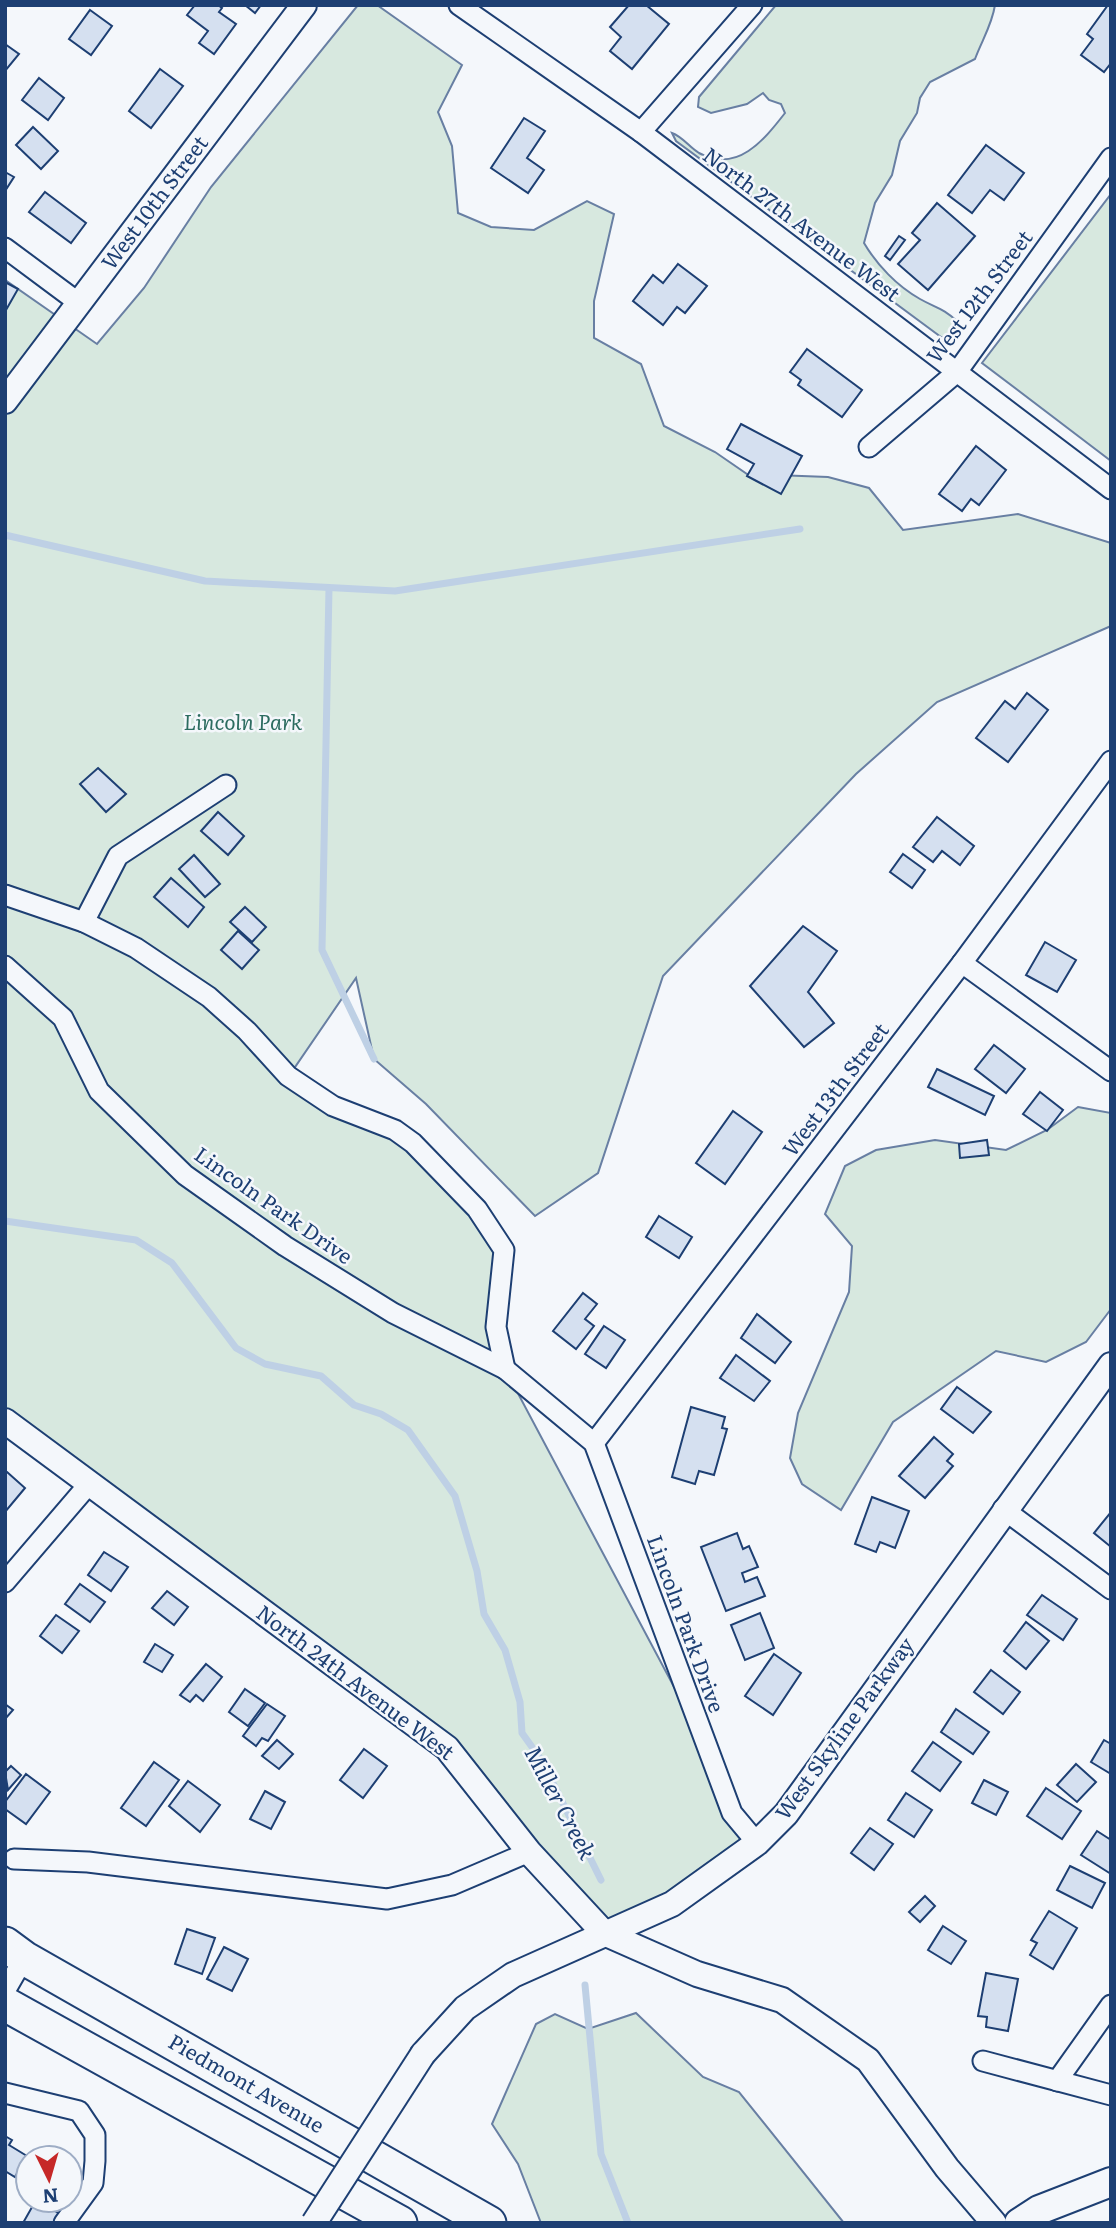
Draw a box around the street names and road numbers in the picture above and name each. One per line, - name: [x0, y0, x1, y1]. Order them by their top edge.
- street label: West 10th Street: [92, 127, 214, 275]
- street label: North 27th Avenue West: [697, 138, 908, 308]
- street label: West 12th Street: [918, 222, 1039, 368]
- street label: West 13th Street: [773, 1015, 895, 1162]
- street label: Lincoln Park Drive: [189, 1138, 360, 1270]
- street label: Lincoln Park Drive: [641, 1530, 734, 1716]
- street label: North 24th Avenue West: [251, 1596, 463, 1766]
- street label: West Skyline Parkway: [766, 1629, 920, 1825]
- street label: Piedmont Avenue: [164, 2025, 331, 2139]

